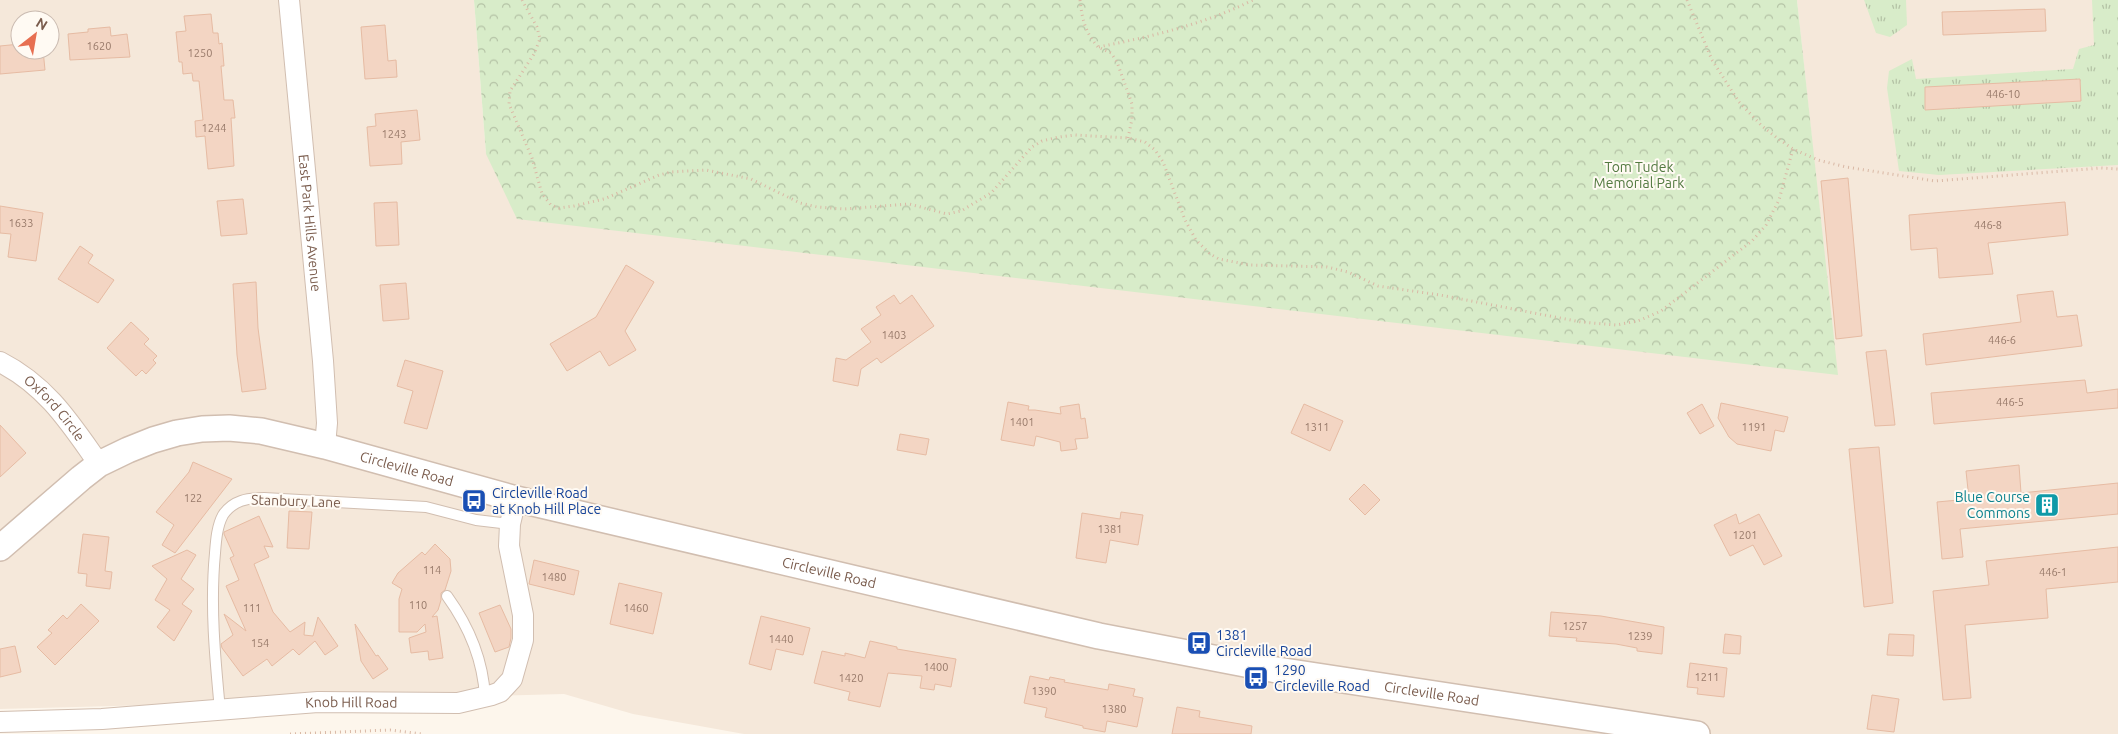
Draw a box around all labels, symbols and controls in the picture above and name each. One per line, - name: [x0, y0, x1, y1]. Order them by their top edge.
- north arrow: [10, 10, 60, 60]
- text: N: [33, 14, 50, 33]
- house number: 1620: [87, 40, 111, 52]
- house number: 1250: [188, 47, 212, 59]
- house number: 446-10: [1986, 88, 2020, 100]
- house number: 1244: [202, 122, 226, 134]
- house number: 1243: [382, 128, 406, 140]
- street label: East Park Hills Avenue: [296, 154, 324, 292]
- park label: Tom Tudek Memorial Park: [1594, 159, 1684, 191]
- house number: 1633: [9, 217, 33, 229]
- house number: 446-8: [1974, 219, 2002, 231]
- house number: 1403: [882, 329, 906, 341]
- house number: 446-6: [1988, 334, 2016, 346]
- street label: Oxford Circle: [21, 372, 88, 444]
- house number: 446-5: [1996, 396, 2024, 408]
- house number: 1401: [1010, 416, 1034, 428]
- house number: 1311: [1305, 421, 1329, 433]
- house number: 1191: [1742, 421, 1766, 433]
- street label: Circleville Road: [358, 448, 455, 489]
- place label: Circleville Road at Knob Hill Place: [492, 485, 601, 517]
- bus stop icon: Circleville Road at Knob Hill Place: [461, 488, 487, 514]
- place label: Blue Course Commons: [1955, 489, 2030, 521]
- street label: Stanbury Lane: [251, 491, 341, 511]
- house number: 122: [184, 492, 202, 504]
- building icon: Blue Course Commons: [2034, 492, 2060, 518]
- house number: 1381: [1098, 523, 1122, 535]
- house number: 1201: [1733, 529, 1757, 541]
- street label: Circleville Road: [780, 554, 878, 591]
- house number: 114: [423, 564, 441, 576]
- house number: 446-1: [2039, 566, 2067, 578]
- house number: 1480: [542, 571, 566, 583]
- house number: 110: [409, 599, 427, 611]
- house number: 111: [243, 602, 261, 614]
- house number: 1460: [624, 602, 648, 614]
- house number: 1257: [1563, 620, 1587, 632]
- place label: 1381 Circleville Road: [1216, 627, 1312, 659]
- bus stop icon: 1381 Circleville Road: [1186, 630, 1212, 656]
- house number: 1239: [1628, 630, 1652, 642]
- house number: 1440: [769, 633, 793, 645]
- house number: 154: [251, 637, 269, 649]
- house number: 1400: [924, 661, 948, 673]
- place label: 1290 Circleville Road: [1274, 662, 1370, 694]
- bus stop icon: 1290 Circleville Road: [1243, 665, 1269, 691]
- house number: 1211: [1695, 671, 1719, 683]
- house number: 1420: [839, 672, 863, 684]
- street label: Circleville Road: [1383, 678, 1480, 709]
- house number: 1390: [1032, 685, 1056, 697]
- street label: Knob Hill Road: [305, 694, 397, 711]
- house number: 1380: [1102, 703, 1126, 715]

